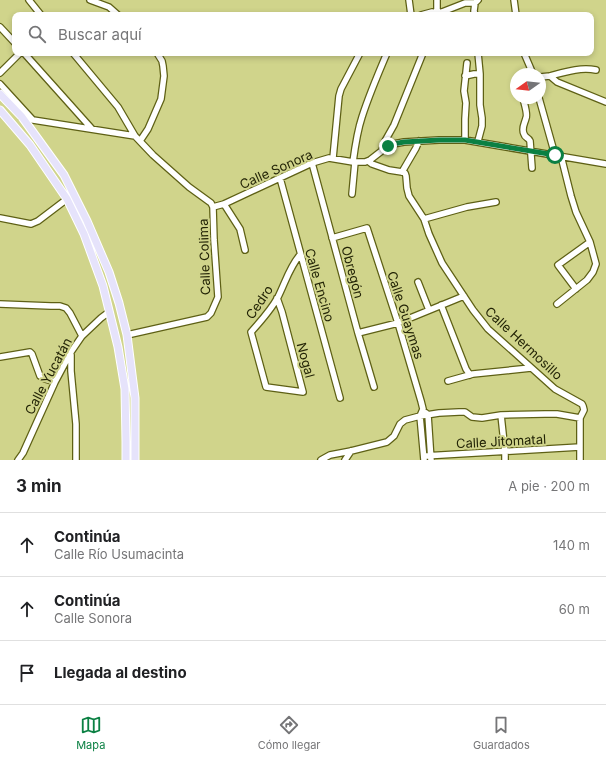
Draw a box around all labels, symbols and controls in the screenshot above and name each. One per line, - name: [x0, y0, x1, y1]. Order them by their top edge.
- search box: [12, 12, 594, 56]
- icon: search: [26, 23, 48, 45]
- text: Buscar aquí: [58, 25, 142, 44]
- north arrow: [510, 68, 546, 104]
- route end: [379, 137, 397, 155]
- street label: Calle Sonora: [237, 146, 315, 192]
- route start: [546, 146, 564, 164]
- street label: Calle Colima: [195, 218, 213, 296]
- street label: Obregón: [338, 244, 368, 300]
- street label: Calle Encino: [302, 246, 338, 324]
- street label: Calle Guaymas: [384, 269, 428, 361]
- street label: Cedro: [242, 282, 276, 322]
- street label: Calle Hermosillo: [482, 303, 566, 383]
- street label: Calle Yucatán: [21, 335, 75, 417]
- street label: Nogal: [294, 341, 318, 379]
- street label: Calle Jitomatal: [456, 431, 546, 451]
- text: 3 min: [16, 476, 62, 496]
- text: A pie · 200 m: [508, 478, 590, 494]
- text: Continúa: [54, 527, 121, 546]
- icon: ahead: [16, 534, 38, 556]
- text: 140 m: [553, 537, 590, 553]
- text: Calle Río Usumacinta: [54, 546, 184, 562]
- text: Continúa: [54, 591, 121, 610]
- icon: ahead: [16, 598, 38, 620]
- text: 60 m: [559, 601, 590, 617]
- text: Calle Sonora: [54, 610, 132, 626]
- icon: arrive: [16, 662, 38, 684]
- text: Llegada al destino: [54, 663, 187, 682]
- tab: Mapa: [76, 714, 105, 752]
- tab: Cómo llegar: [258, 714, 320, 752]
- tab: Guardados: [473, 714, 530, 752]

